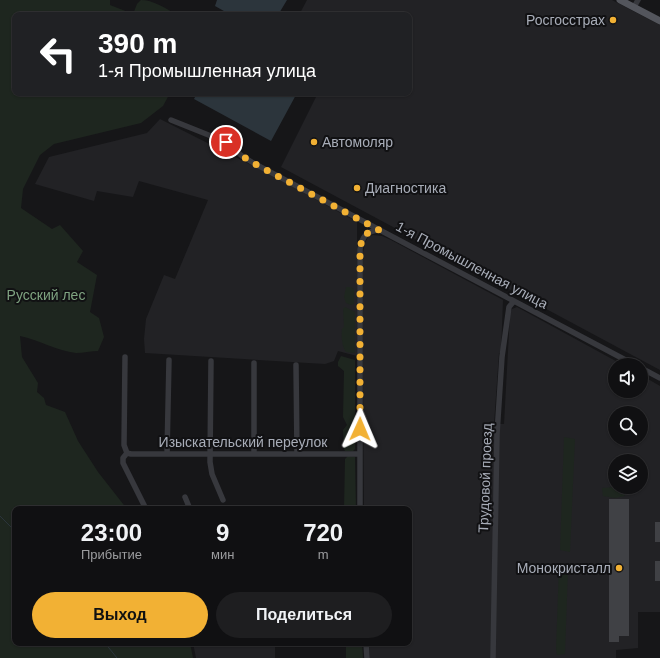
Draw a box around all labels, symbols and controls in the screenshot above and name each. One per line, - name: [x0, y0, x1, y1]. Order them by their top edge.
- place label: Росгосстрах: [526, 12, 605, 28]
- marker: Росгосстрах: [608, 15, 618, 25]
- icon: left: [32, 28, 84, 80]
- text: 390 m: [98, 28, 177, 59]
- text: 1-я Промышленная улица: [98, 61, 316, 81]
- pin: [209, 125, 243, 159]
- icon: arrive: [215, 131, 237, 153]
- place label: Автомоляр: [322, 134, 393, 150]
- marker: Автомоляр: [309, 137, 319, 147]
- place label: Диагностика: [365, 180, 446, 196]
- marker: Диагностика: [352, 183, 362, 193]
- street label: 1-я Промышленная улица: [393, 218, 551, 312]
- park label: Русский лес: [7, 287, 85, 303]
- map controls: [608, 358, 648, 494]
- button: sound: [608, 358, 648, 398]
- button: search: [608, 406, 648, 446]
- position arrow: [339, 408, 381, 450]
- street label: Трудовой проезд: [475, 423, 495, 533]
- street label: Изыскательский переулок: [159, 434, 328, 450]
- button: layers: [608, 454, 648, 494]
- text: 23:00: [81, 519, 142, 546]
- text: 9: [216, 519, 229, 546]
- text: 720: [303, 519, 343, 546]
- text: Прибытие: [81, 547, 142, 562]
- text: мин: [211, 547, 234, 562]
- text: m: [318, 547, 329, 562]
- place label: Монокристалл: [517, 560, 611, 576]
- marker: Монокристалл: [614, 563, 624, 573]
- button: Выход: [32, 592, 208, 638]
- button: Поделиться: [216, 592, 392, 638]

